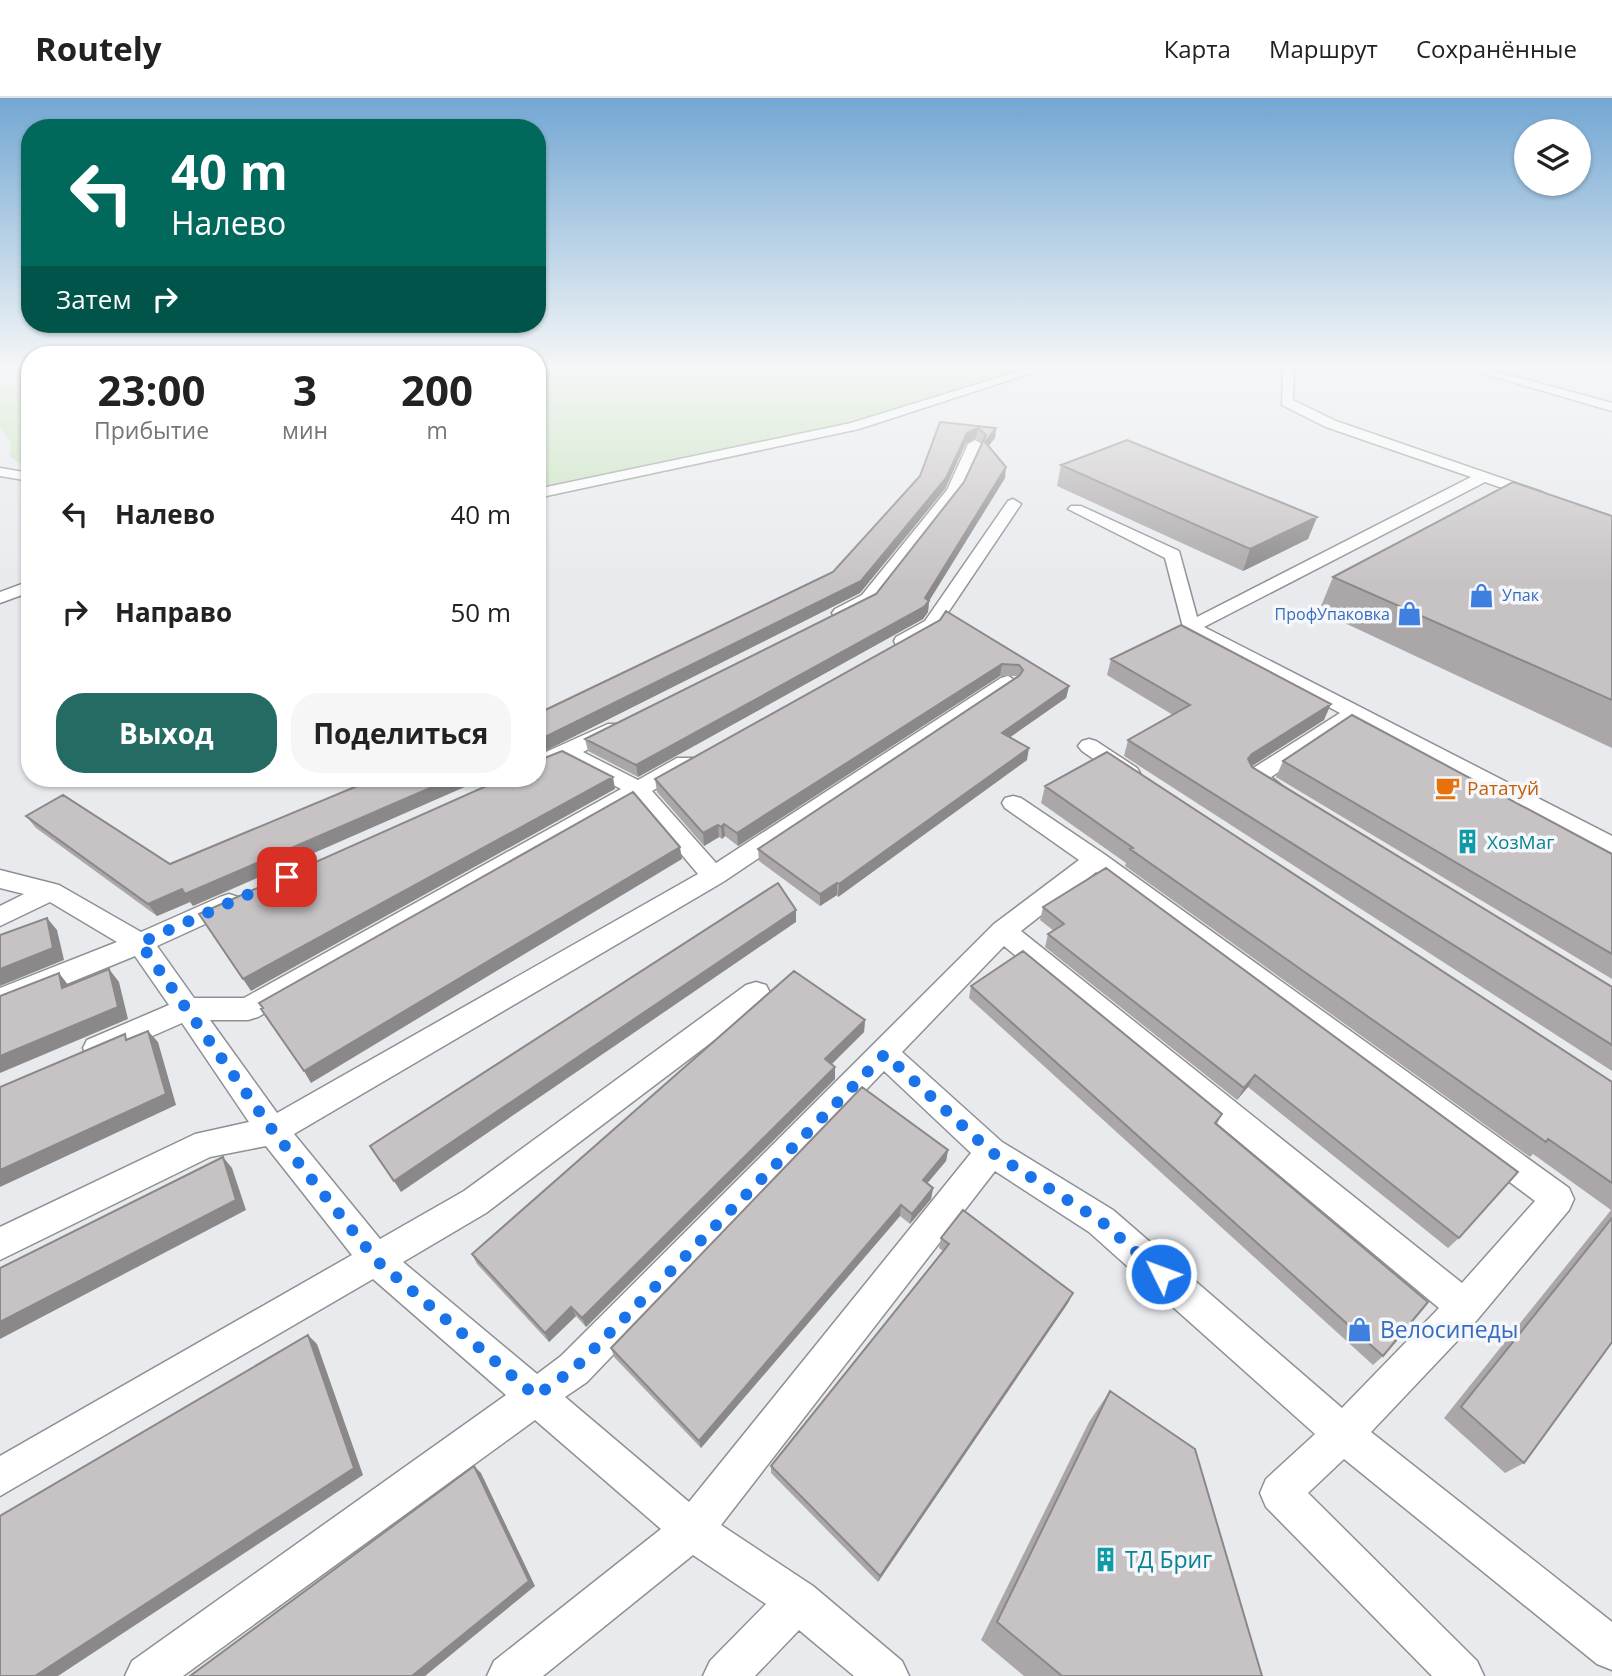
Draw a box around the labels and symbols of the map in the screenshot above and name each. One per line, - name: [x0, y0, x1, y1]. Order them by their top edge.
- shop icon: Упак: [1468, 581, 1496, 609]
- place label: Упак: [1502, 584, 1540, 606]
- shop icon: ПрофУпаковка: [1396, 600, 1424, 628]
- place label: ПрофУпаковка: [1275, 603, 1390, 625]
- cafe icon: Рататуй: [1433, 774, 1461, 802]
- place label: Рататуй: [1467, 775, 1539, 801]
- building icon: ХозМаг: [1453, 828, 1481, 856]
- place label: ХозМаг: [1487, 829, 1554, 855]
- pin: [257, 847, 317, 907]
- position arrow: [1124, 1237, 1198, 1311]
- place label: Велосипеды: [1380, 1313, 1518, 1345]
- shop icon: Велосипеды: [1346, 1315, 1374, 1343]
- place label: ТД Бриг: [1125, 1543, 1212, 1575]
- building icon: ТД Бриг: [1091, 1545, 1119, 1573]

